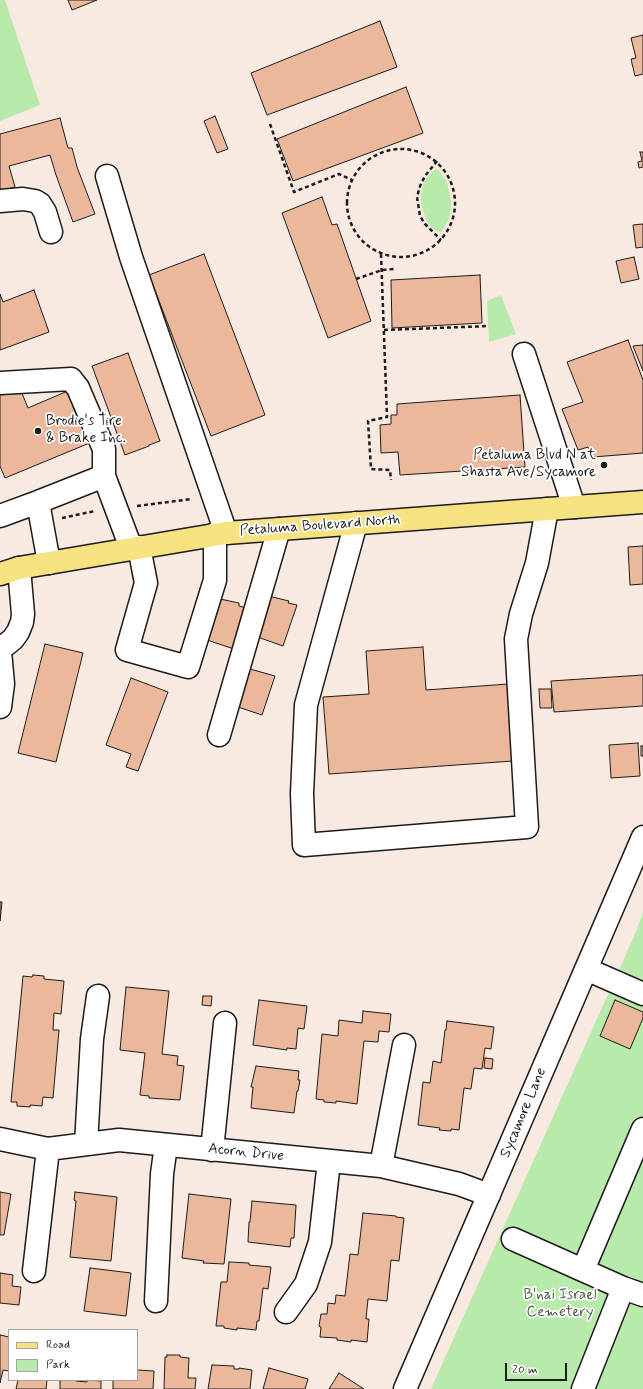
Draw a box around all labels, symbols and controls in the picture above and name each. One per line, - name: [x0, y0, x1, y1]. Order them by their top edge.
- place label: Brodie's Tire & Brake Inc.: [46, 413, 126, 448]
- marker: Brodie's Tire & Brake Inc.: [33, 426, 43, 436]
- place label: Petaluma Blvd N at Shasta Ave/Sycamore: [461, 447, 596, 482]
- marker: Petaluma Blvd N at Shasta Ave/Sycamore: [599, 460, 609, 470]
- street label: Petaluma Boulevard North: [239, 511, 401, 541]
- street label: Sycamore Lane: [497, 1065, 551, 1161]
- street label: Acorn Drive: [207, 1140, 285, 1166]
- park label: B'nai Israel Cemetery: [524, 1287, 596, 1322]
- legend: [8, 1329, 138, 1381]
- text: Road: [46, 1337, 70, 1353]
- scale bar: [507, 1355, 569, 1381]
- text: Park: [46, 1357, 70, 1373]
- text: 20 m: [512, 1362, 538, 1378]

